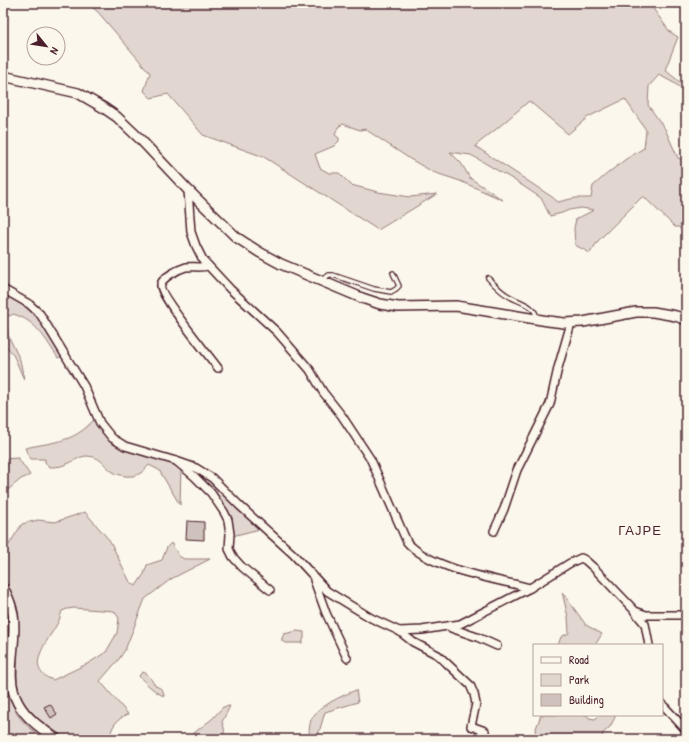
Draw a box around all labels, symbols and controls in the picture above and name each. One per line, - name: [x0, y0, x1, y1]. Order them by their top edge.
- north arrow: [26, 26, 66, 66]
- text: N: [47, 45, 62, 57]
- district label: ГАЈРЕ: [618, 521, 662, 539]
- legend: [533, 644, 663, 716]
- text: Road: [569, 651, 589, 668]
- text: Park: [569, 671, 589, 688]
- text: Building: [569, 691, 604, 708]

